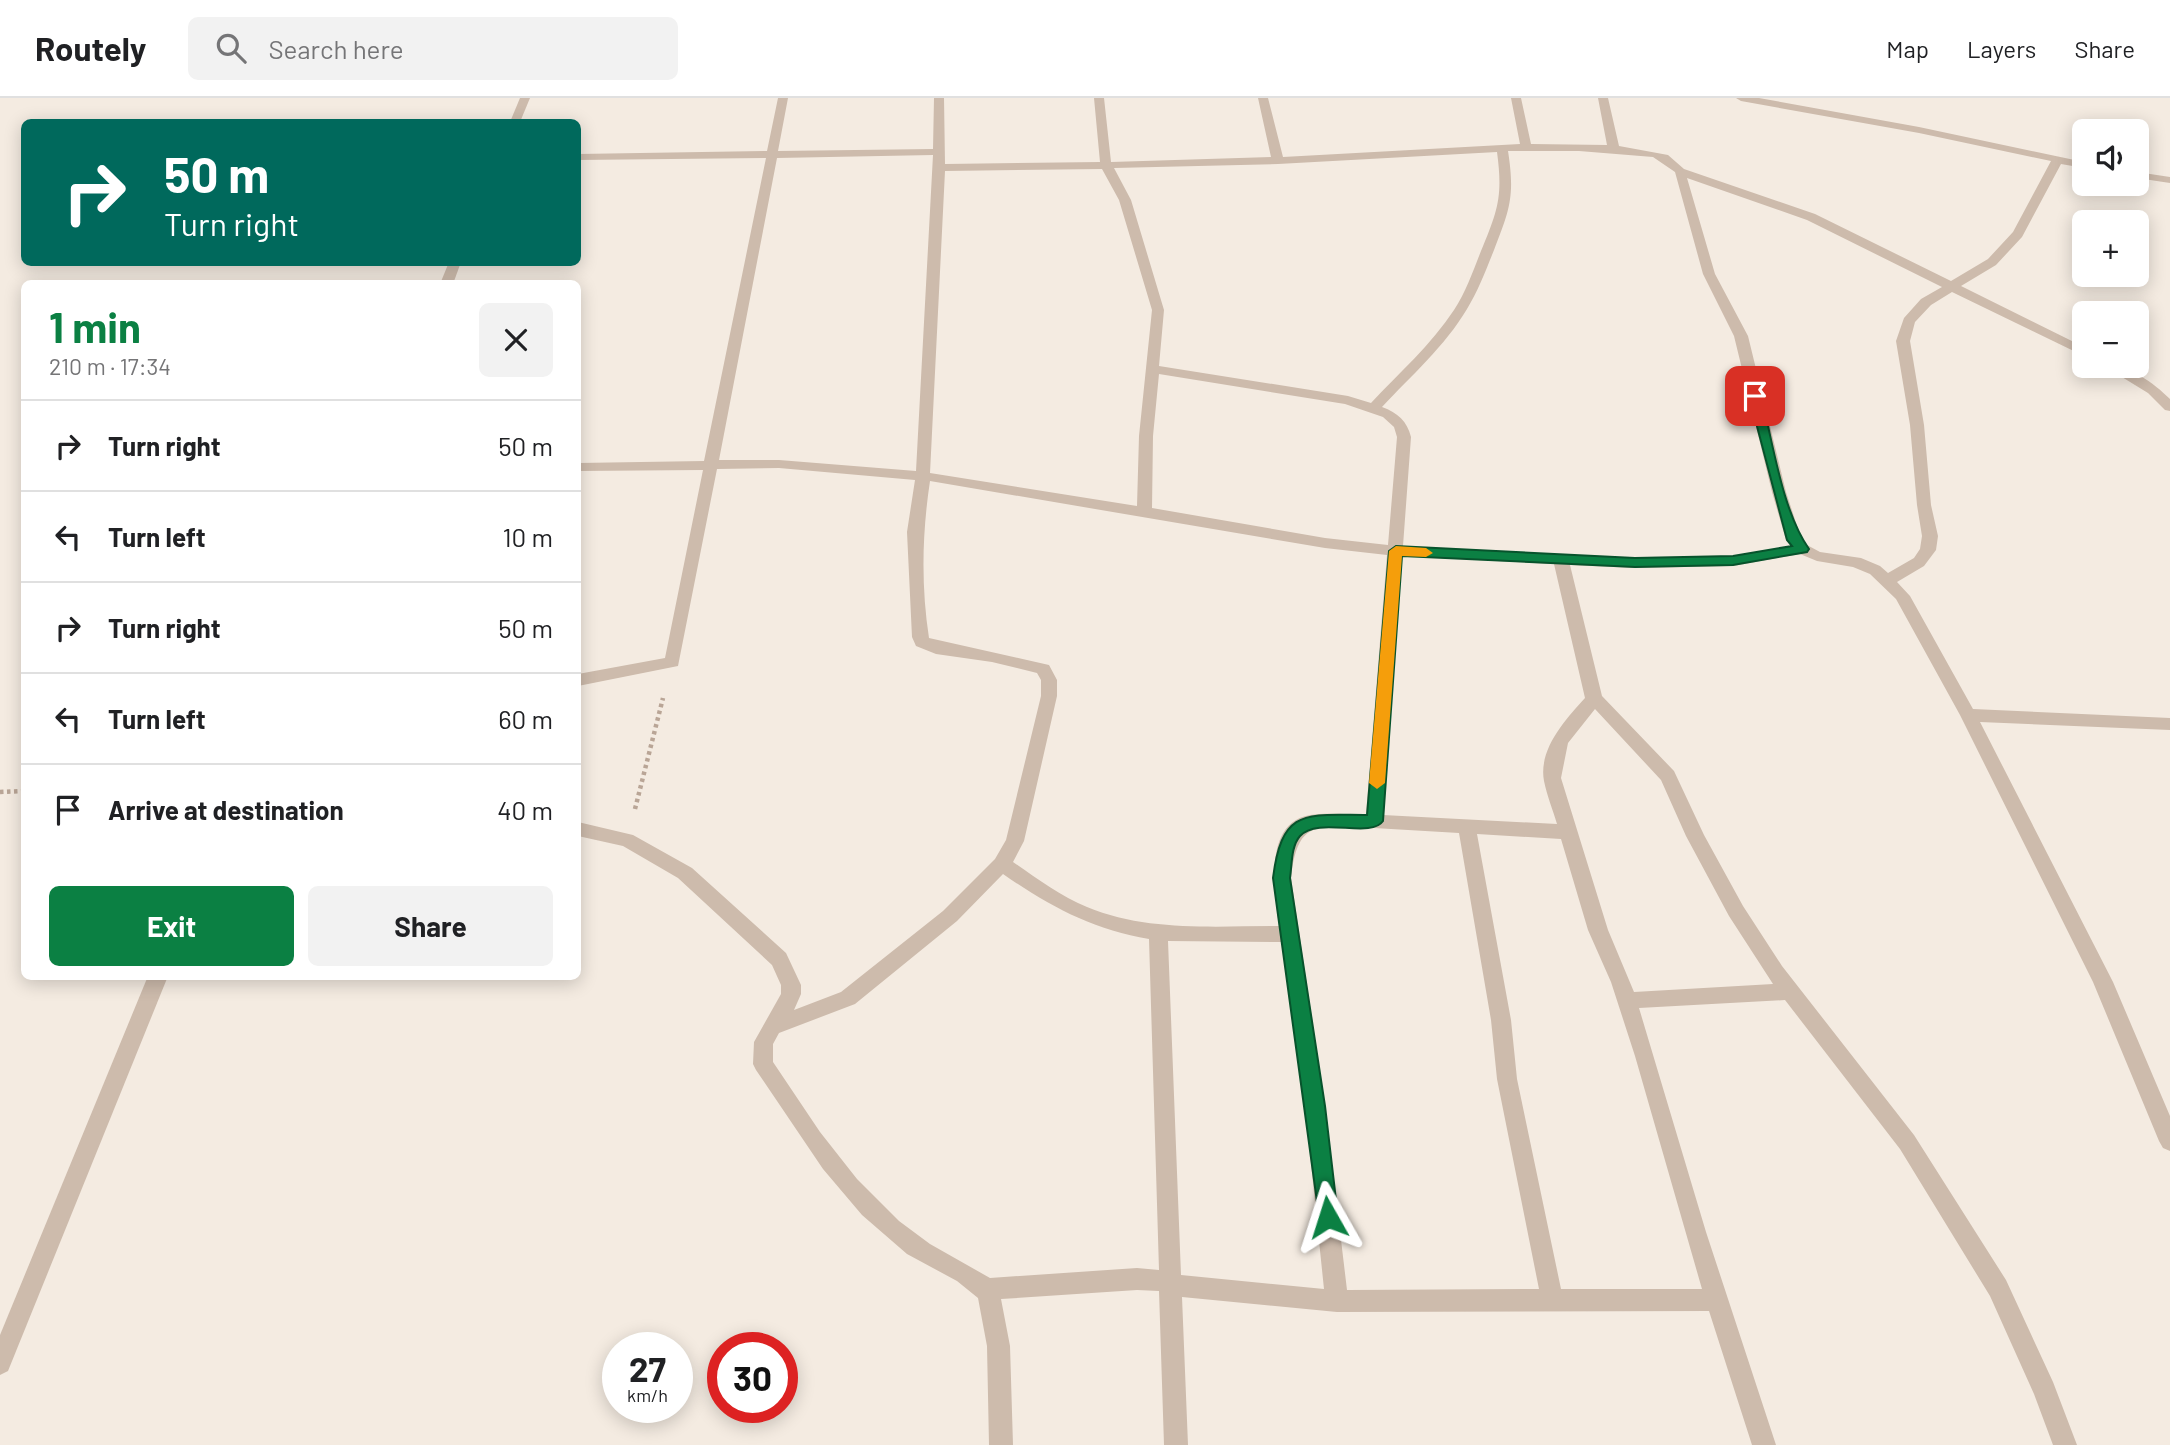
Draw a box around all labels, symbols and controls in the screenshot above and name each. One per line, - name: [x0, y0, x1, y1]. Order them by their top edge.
- search box: [188, 17, 678, 80]
- text: Routely: [35, 28, 146, 68]
- icon: search: [212, 29, 250, 67]
- text: Search here: [268, 33, 404, 64]
- text: Map: [1886, 34, 1929, 63]
- text: Layers: [1967, 34, 2036, 63]
- text: Share: [2074, 34, 2135, 63]
- map controls: [2072, 119, 2149, 378]
- button: sound: [2072, 119, 2149, 196]
- text: 50 m: [164, 144, 269, 203]
- icon: right: [49, 147, 140, 238]
- text: Turn right: [164, 204, 299, 242]
- button: +: [2072, 210, 2149, 287]
- text: 1 min: [49, 301, 141, 351]
- button: −: [2072, 301, 2149, 378]
- button: close: [479, 303, 553, 377]
- text: 210 m · 17:34: [49, 352, 171, 380]
- pin: [1725, 366, 1785, 426]
- icon: arrive: [1736, 377, 1774, 415]
- icon: right: [49, 427, 87, 465]
- text: Turn right: [108, 430, 221, 461]
- text: 50 m: [498, 430, 553, 461]
- icon: left: [49, 518, 87, 556]
- text: Turn left: [108, 521, 206, 552]
- text: 10 m: [503, 521, 553, 552]
- icon: right: [49, 609, 87, 647]
- text: Turn right: [108, 612, 221, 643]
- text: 50 m: [498, 612, 553, 643]
- icon: left: [49, 700, 87, 738]
- text: Turn left: [108, 703, 206, 734]
- text: 60 m: [498, 703, 553, 734]
- icon: arrive: [49, 791, 87, 829]
- text: Arrive at destination: [108, 794, 344, 825]
- text: 40 m: [497, 794, 553, 825]
- button: Exit: [49, 886, 294, 966]
- button: Share: [308, 886, 553, 966]
- position arrow: [1291, 1180, 1365, 1254]
- speed limit sign: 30: [707, 1332, 798, 1423]
- text: 27: [629, 1347, 666, 1389]
- text: km/h: [627, 1384, 668, 1406]

